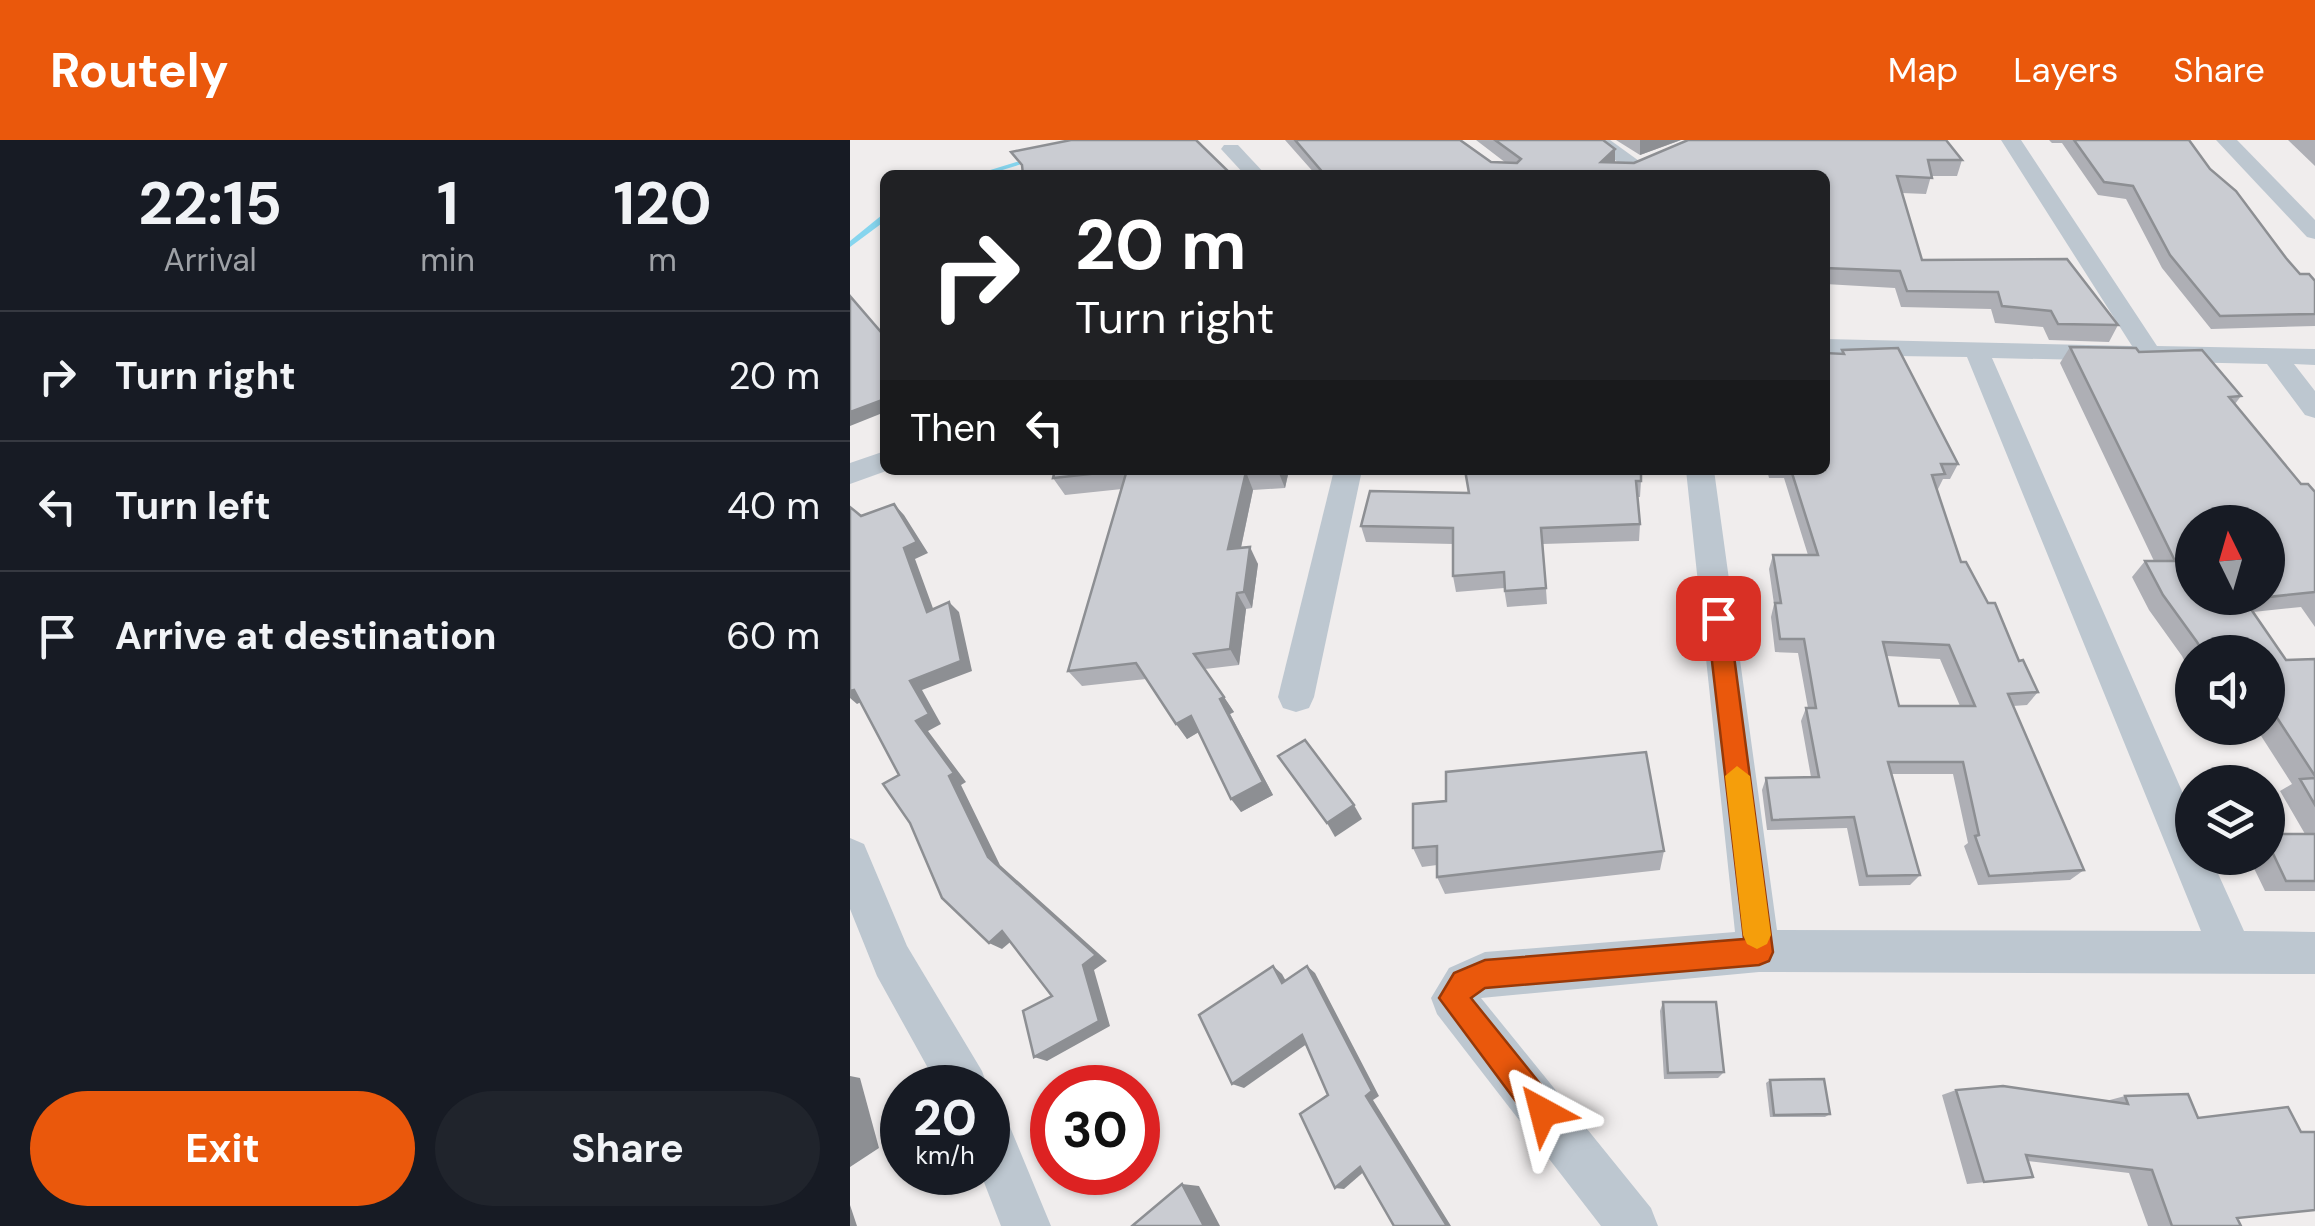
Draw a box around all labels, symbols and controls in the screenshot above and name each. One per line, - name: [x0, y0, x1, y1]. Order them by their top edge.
- text: Routely: [50, 39, 229, 102]
- text: Map: [1888, 47, 1958, 93]
- text: Layers: [2013, 47, 2118, 93]
- text: Share: [2173, 47, 2265, 93]
- text: 22:15: [138, 164, 282, 243]
- text: 1: [437, 164, 459, 243]
- text: 120: [613, 164, 712, 243]
- text: 20 m: [1075, 200, 1247, 291]
- icon: right: [910, 210, 1040, 340]
- text: Arrival: [164, 239, 257, 281]
- text: min: [420, 239, 475, 281]
- text: m: [648, 239, 677, 281]
- text: Turn right: [1075, 288, 1274, 347]
- icon: right: [30, 349, 85, 404]
- text: Turn right: [115, 351, 296, 401]
- text: 20 m: [729, 351, 820, 401]
- icon: left: [1017, 400, 1072, 455]
- text: Then: [910, 403, 997, 453]
- icon: left: [30, 479, 85, 534]
- text: Turn left: [115, 481, 271, 531]
- text: 40 m: [727, 481, 820, 531]
- north arrow: [2175, 505, 2285, 615]
- map controls: [2175, 505, 2285, 875]
- pin: [1676, 576, 1761, 661]
- icon: arrive: [1691, 591, 1746, 646]
- icon: arrive: [30, 609, 85, 664]
- text: Arrive at destination: [115, 611, 497, 661]
- text: 60 m: [726, 611, 820, 661]
- button: sound: [2175, 635, 2285, 745]
- button: layers: [2175, 765, 2285, 875]
- position arrow: [1491, 1060, 1595, 1164]
- speed limit sign: 30: [1030, 1065, 1160, 1195]
- text: 20: [913, 1085, 977, 1151]
- button: Exit: [30, 1091, 415, 1206]
- button: Share: [435, 1091, 820, 1206]
- text: km/h: [915, 1139, 975, 1172]

